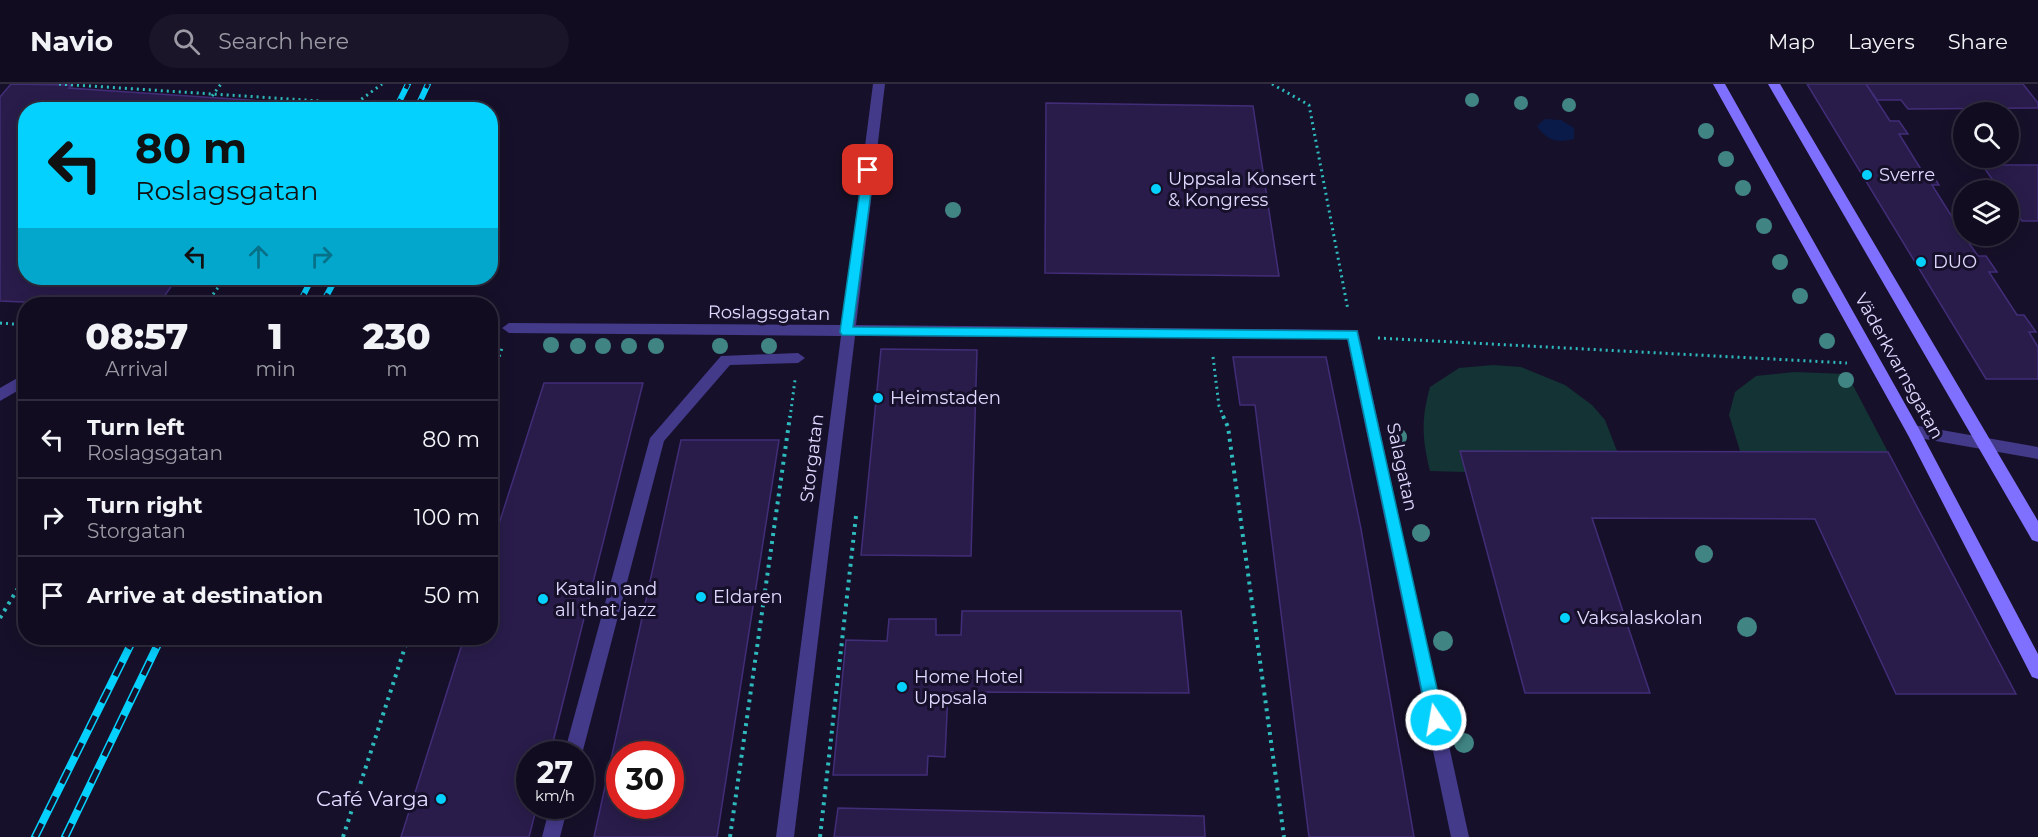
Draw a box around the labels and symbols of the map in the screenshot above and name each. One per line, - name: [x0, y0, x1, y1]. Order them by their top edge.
- pin: [842, 144, 893, 195]
- place label: Sverre: [1879, 164, 1935, 186]
- place label: Uppsala Konsert & Kongress: [1168, 168, 1317, 211]
- marker: Sverre: [1860, 168, 1874, 182]
- marker: Uppsala Konsert & Kongress: [1149, 182, 1163, 196]
- place label: DUO: [1933, 251, 1977, 273]
- marker: DUO: [1914, 255, 1928, 269]
- street label: Väderkvarnsgatan: [1850, 289, 1948, 443]
- street label: Roslagsgatan: [708, 301, 830, 325]
- place label: Heimstaden: [890, 387, 1001, 409]
- marker: Heimstaden: [871, 391, 885, 405]
- street label: Storgatan: [796, 412, 828, 504]
- street label: Salagatan: [1382, 421, 1422, 513]
- place label: Katalin and all that jazz: [555, 578, 657, 621]
- place label: Eldaren: [713, 586, 783, 608]
- marker: Eldaren: [694, 590, 708, 604]
- marker: Katalin and all that jazz: [536, 592, 550, 606]
- place label: Vaksalaskolan: [1577, 607, 1703, 629]
- marker: Vaksalaskolan: [1558, 611, 1572, 625]
- place label: Home Hotel Uppsala: [914, 666, 1023, 709]
- marker: Home Hotel Uppsala: [895, 680, 909, 694]
- position arrow: [1404, 688, 1468, 752]
- speed limit sign: 30: [606, 741, 684, 819]
- place label: Café Varga: [316, 786, 429, 811]
- marker: Café Varga: [434, 792, 448, 806]

